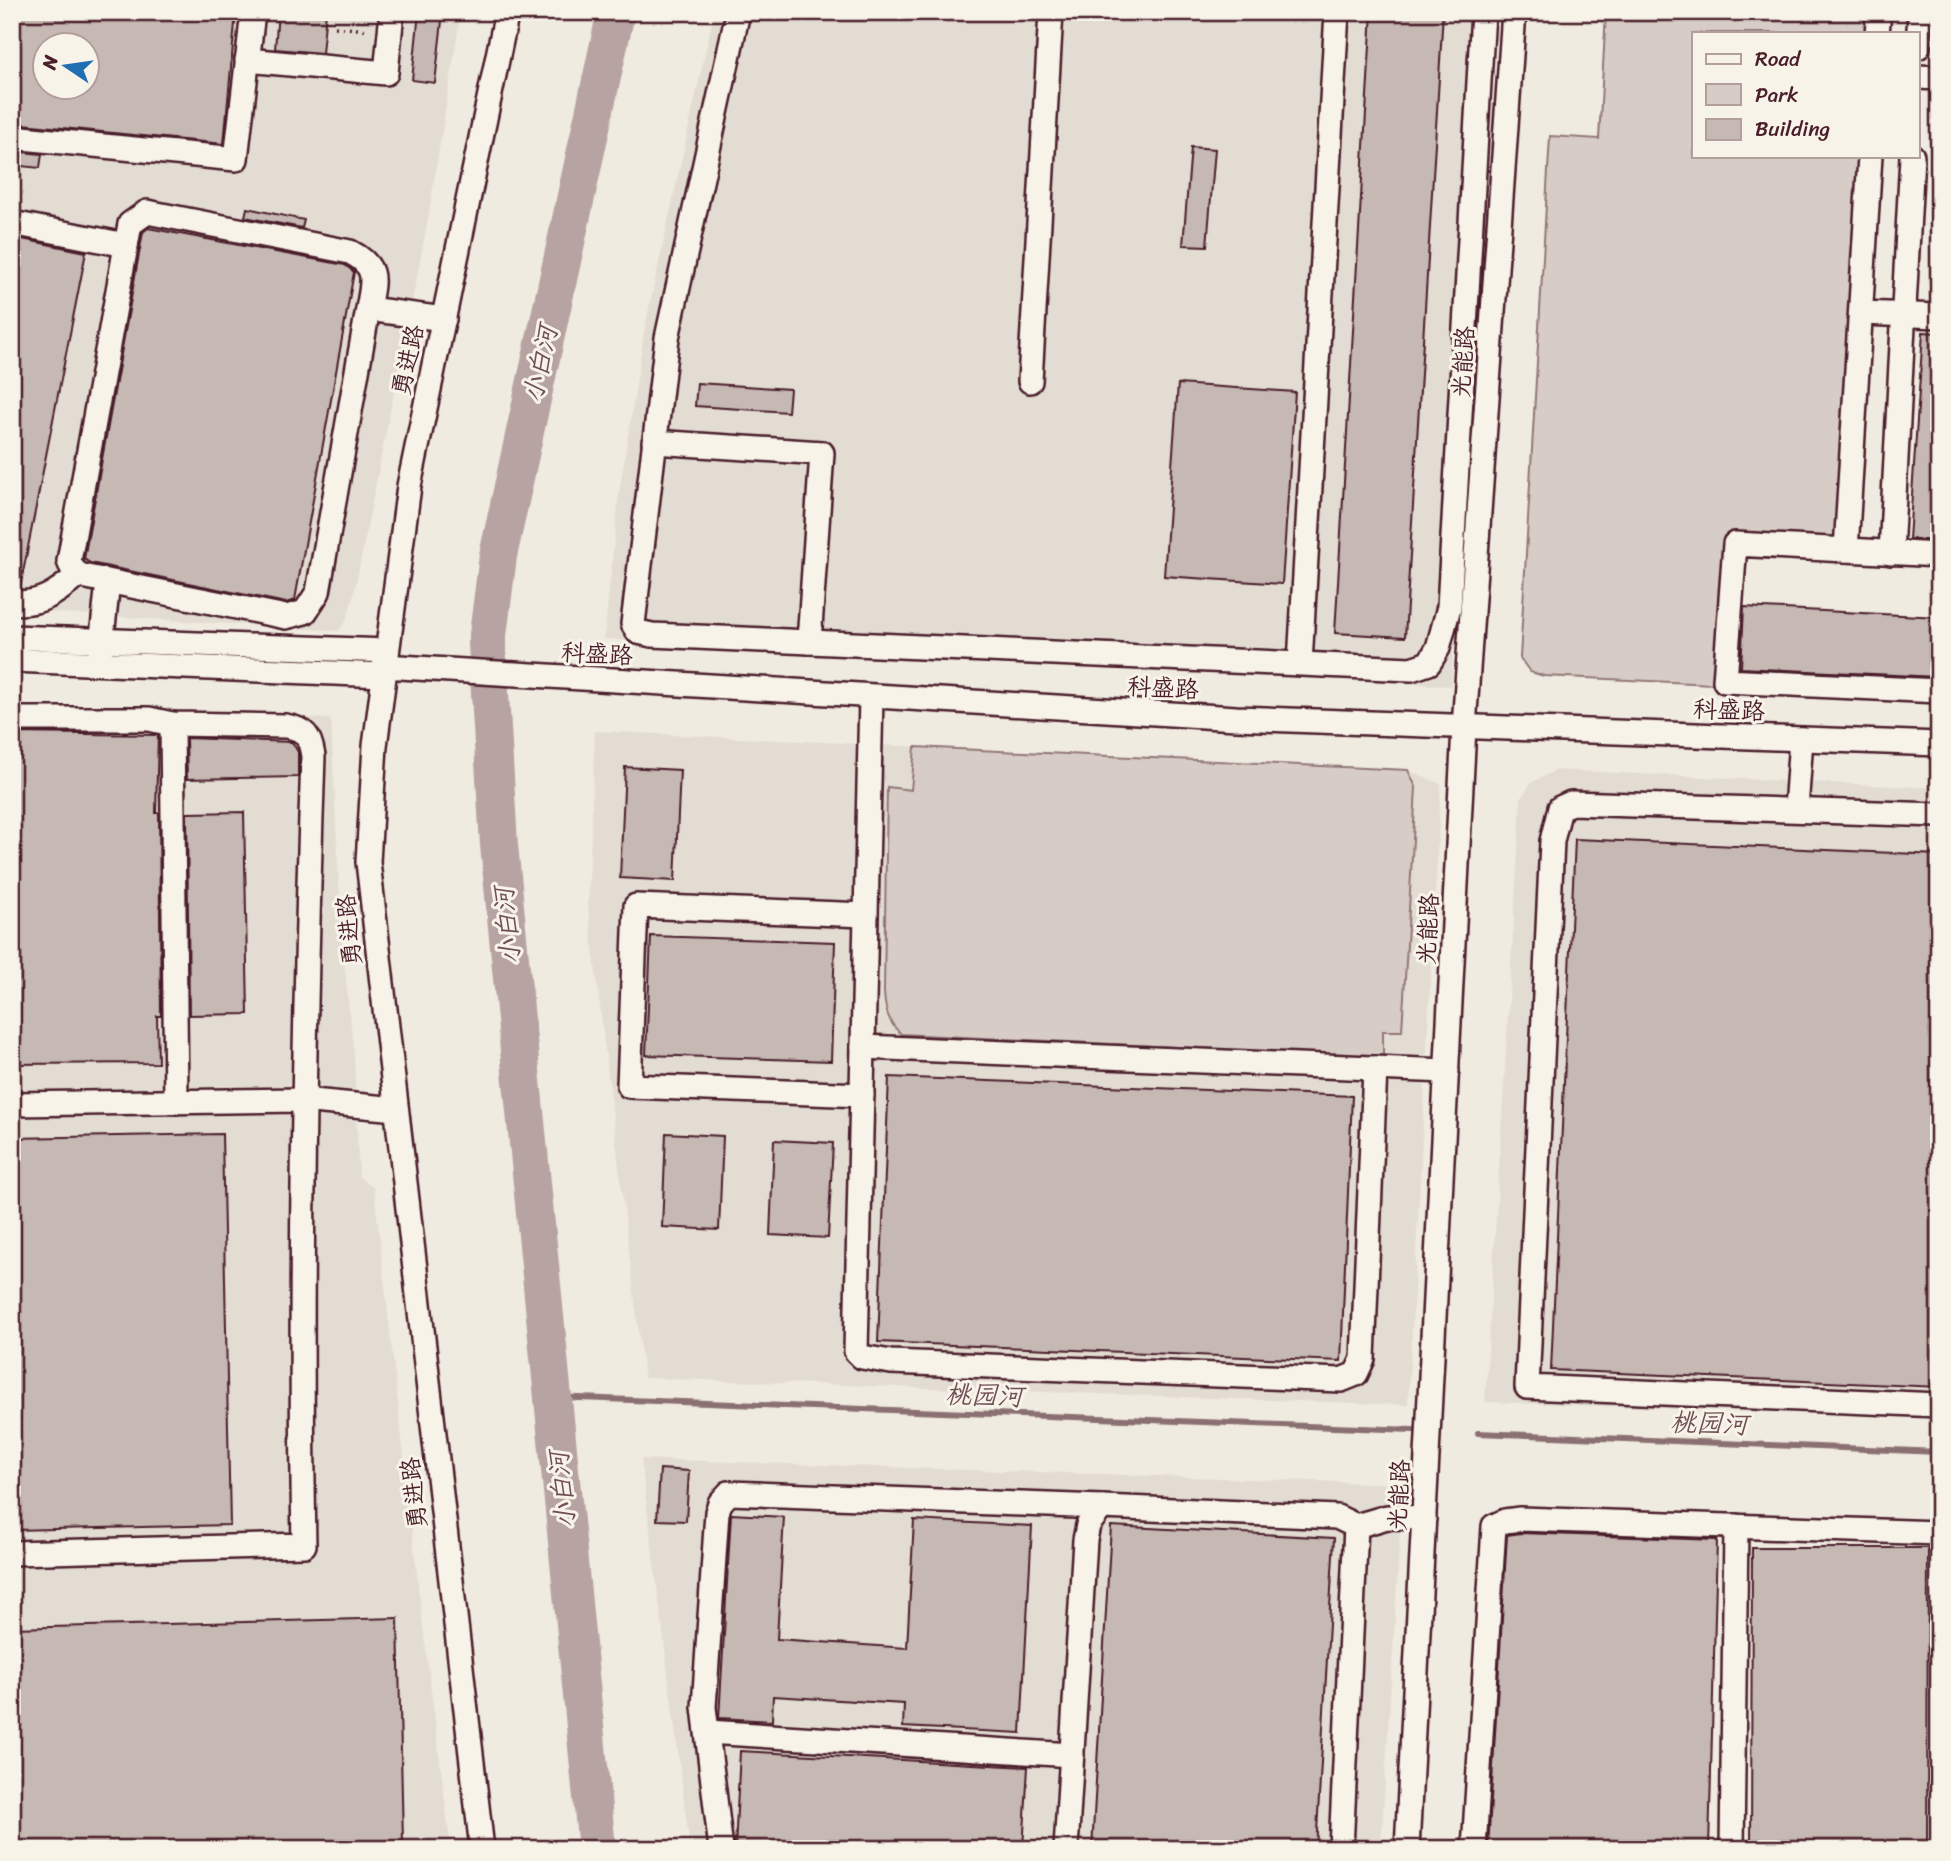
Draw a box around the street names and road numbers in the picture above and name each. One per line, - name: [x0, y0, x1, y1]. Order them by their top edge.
- street label: 勇进路: [380, 320, 436, 400]
- street label: 光能路: [1440, 325, 1486, 399]
- street label: 科盛路: [560, 631, 634, 677]
- street label: 科盛路: [1126, 665, 1200, 711]
- street label: 科盛路: [1692, 688, 1766, 732]
- street label: 勇进路: [324, 892, 374, 968]
- street label: 光能路: [1405, 892, 1451, 966]
- street label: 勇进路: [389, 1455, 439, 1531]
- street label: 光能路: [1376, 1458, 1422, 1532]

